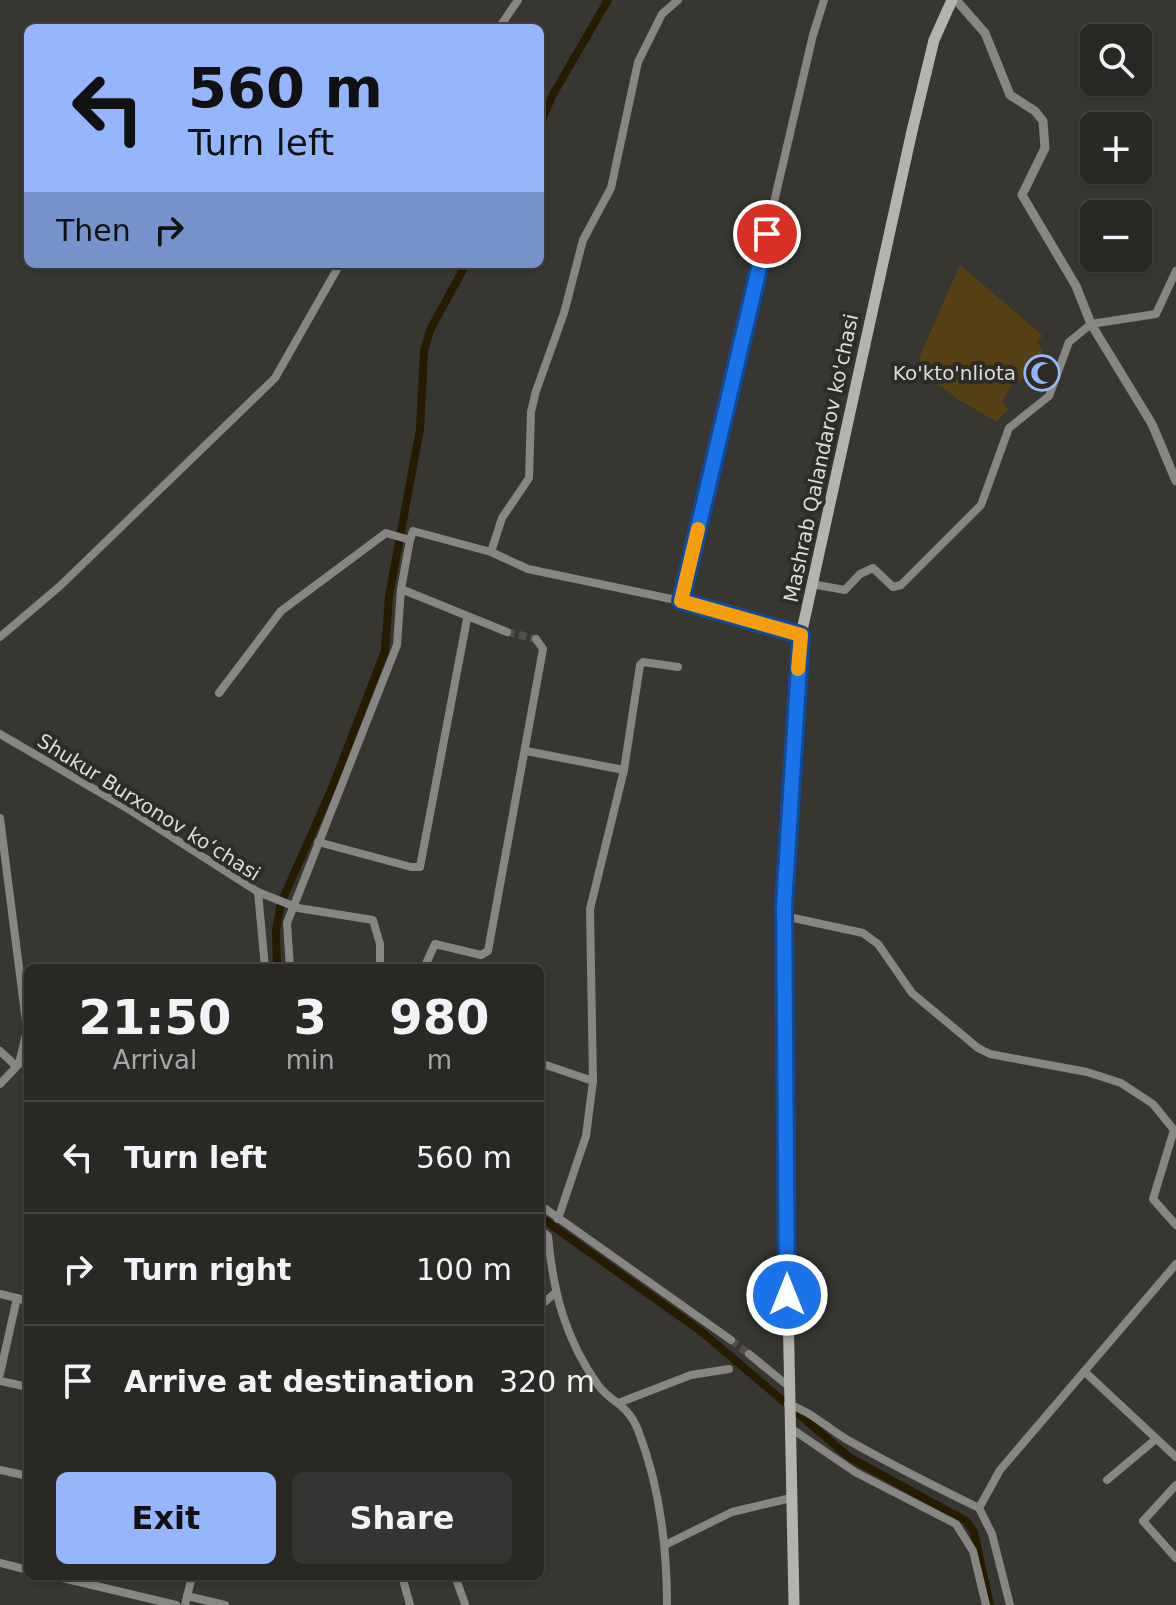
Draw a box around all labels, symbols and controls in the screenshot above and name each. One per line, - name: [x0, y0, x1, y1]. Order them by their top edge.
- map controls: [1080, 24, 1152, 272]
- button: search: [1080, 24, 1152, 96]
- text: 560 m: [188, 55, 383, 120]
- icon: left: [56, 56, 160, 160]
- button: +: [1080, 112, 1152, 184]
- text: Turn left: [188, 122, 334, 163]
- pin: [733, 200, 801, 268]
- button: −: [1080, 200, 1152, 272]
- icon: right: [147, 208, 191, 252]
- icon: arrive: [745, 212, 789, 256]
- text: Then: [56, 213, 131, 248]
- street label: Mashrab Qalandarov ko'chasi: [779, 312, 863, 604]
- mosque icon: Ko'kto'nliota: [1023, 354, 1061, 392]
- place label: Ko'kto'nliota: [893, 361, 1016, 385]
- street label: Shukur Burxonov koʻchasi: [33, 728, 265, 886]
- text: 21:50: [78, 989, 231, 1045]
- text: 3: [294, 989, 327, 1045]
- text: 980: [389, 989, 489, 1045]
- text: Arrival: [113, 1045, 197, 1075]
- text: min: [286, 1045, 335, 1075]
- text: m: [427, 1045, 452, 1075]
- icon: left: [56, 1135, 100, 1179]
- text: Turn left: [124, 1140, 267, 1175]
- text: 560 m: [416, 1140, 512, 1175]
- icon: right: [56, 1247, 100, 1291]
- text: Turn right: [124, 1252, 291, 1287]
- text: 100 m: [416, 1252, 512, 1287]
- position arrow: [745, 1253, 829, 1337]
- icon: arrive: [56, 1359, 100, 1403]
- text: Arrive at destination: [124, 1364, 475, 1399]
- text: 320 m: [499, 1364, 595, 1399]
- button: Exit: [56, 1472, 276, 1564]
- button: Share: [292, 1472, 512, 1564]

